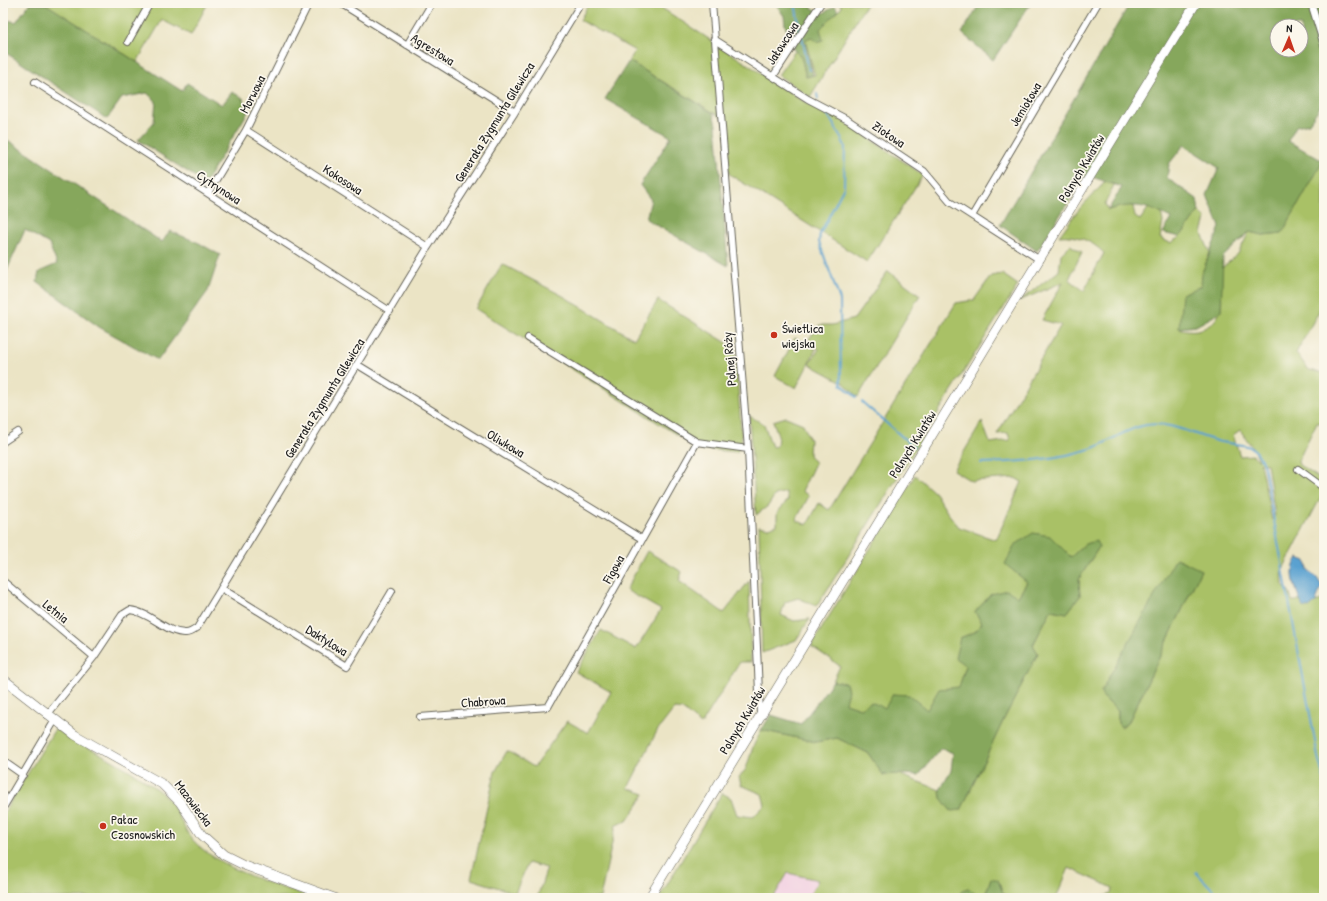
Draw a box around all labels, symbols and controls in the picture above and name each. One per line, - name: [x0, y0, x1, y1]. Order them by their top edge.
- street label: Jałowcowa: [762, 18, 802, 68]
- north arrow: [1269, 18, 1309, 58]
- text: N: [1286, 21, 1293, 35]
- street label: Agrestowa: [408, 29, 458, 69]
- street label: Generała Zygmunta Gilewicza: [450, 59, 538, 185]
- street label: Morwowa: [235, 72, 269, 116]
- street label: Jemiołowa: [1005, 79, 1045, 129]
- street label: Ziołowa: [869, 116, 909, 152]
- street label: Polnych Kwiatów: [1054, 131, 1108, 205]
- street label: Kokosowa: [320, 159, 366, 199]
- street label: Cytrynowa: [193, 166, 245, 208]
- place label: Świetlica wiejska: [782, 319, 823, 352]
- marker: Świetlica wiejska: [769, 330, 779, 340]
- street label: Polnej Róży: [718, 331, 740, 387]
- street label: Generała Zygmunta Gilewicza: [280, 335, 368, 461]
- street label: Polnych Kwiatów: [884, 407, 940, 481]
- street label: Oliwkowa: [484, 425, 528, 461]
- street label: Figowa: [597, 552, 628, 587]
- street label: Letnia: [39, 595, 73, 627]
- street label: Daktylowa: [303, 620, 351, 660]
- street label: Polnych Kwiatów: [715, 683, 769, 757]
- street label: Chabrowa: [460, 690, 506, 712]
- street label: Mazowiecka: [171, 776, 217, 830]
- place label: Pałac Czosnowskich: [111, 810, 175, 843]
- marker: Pałac Czosnowskich: [98, 821, 108, 831]

